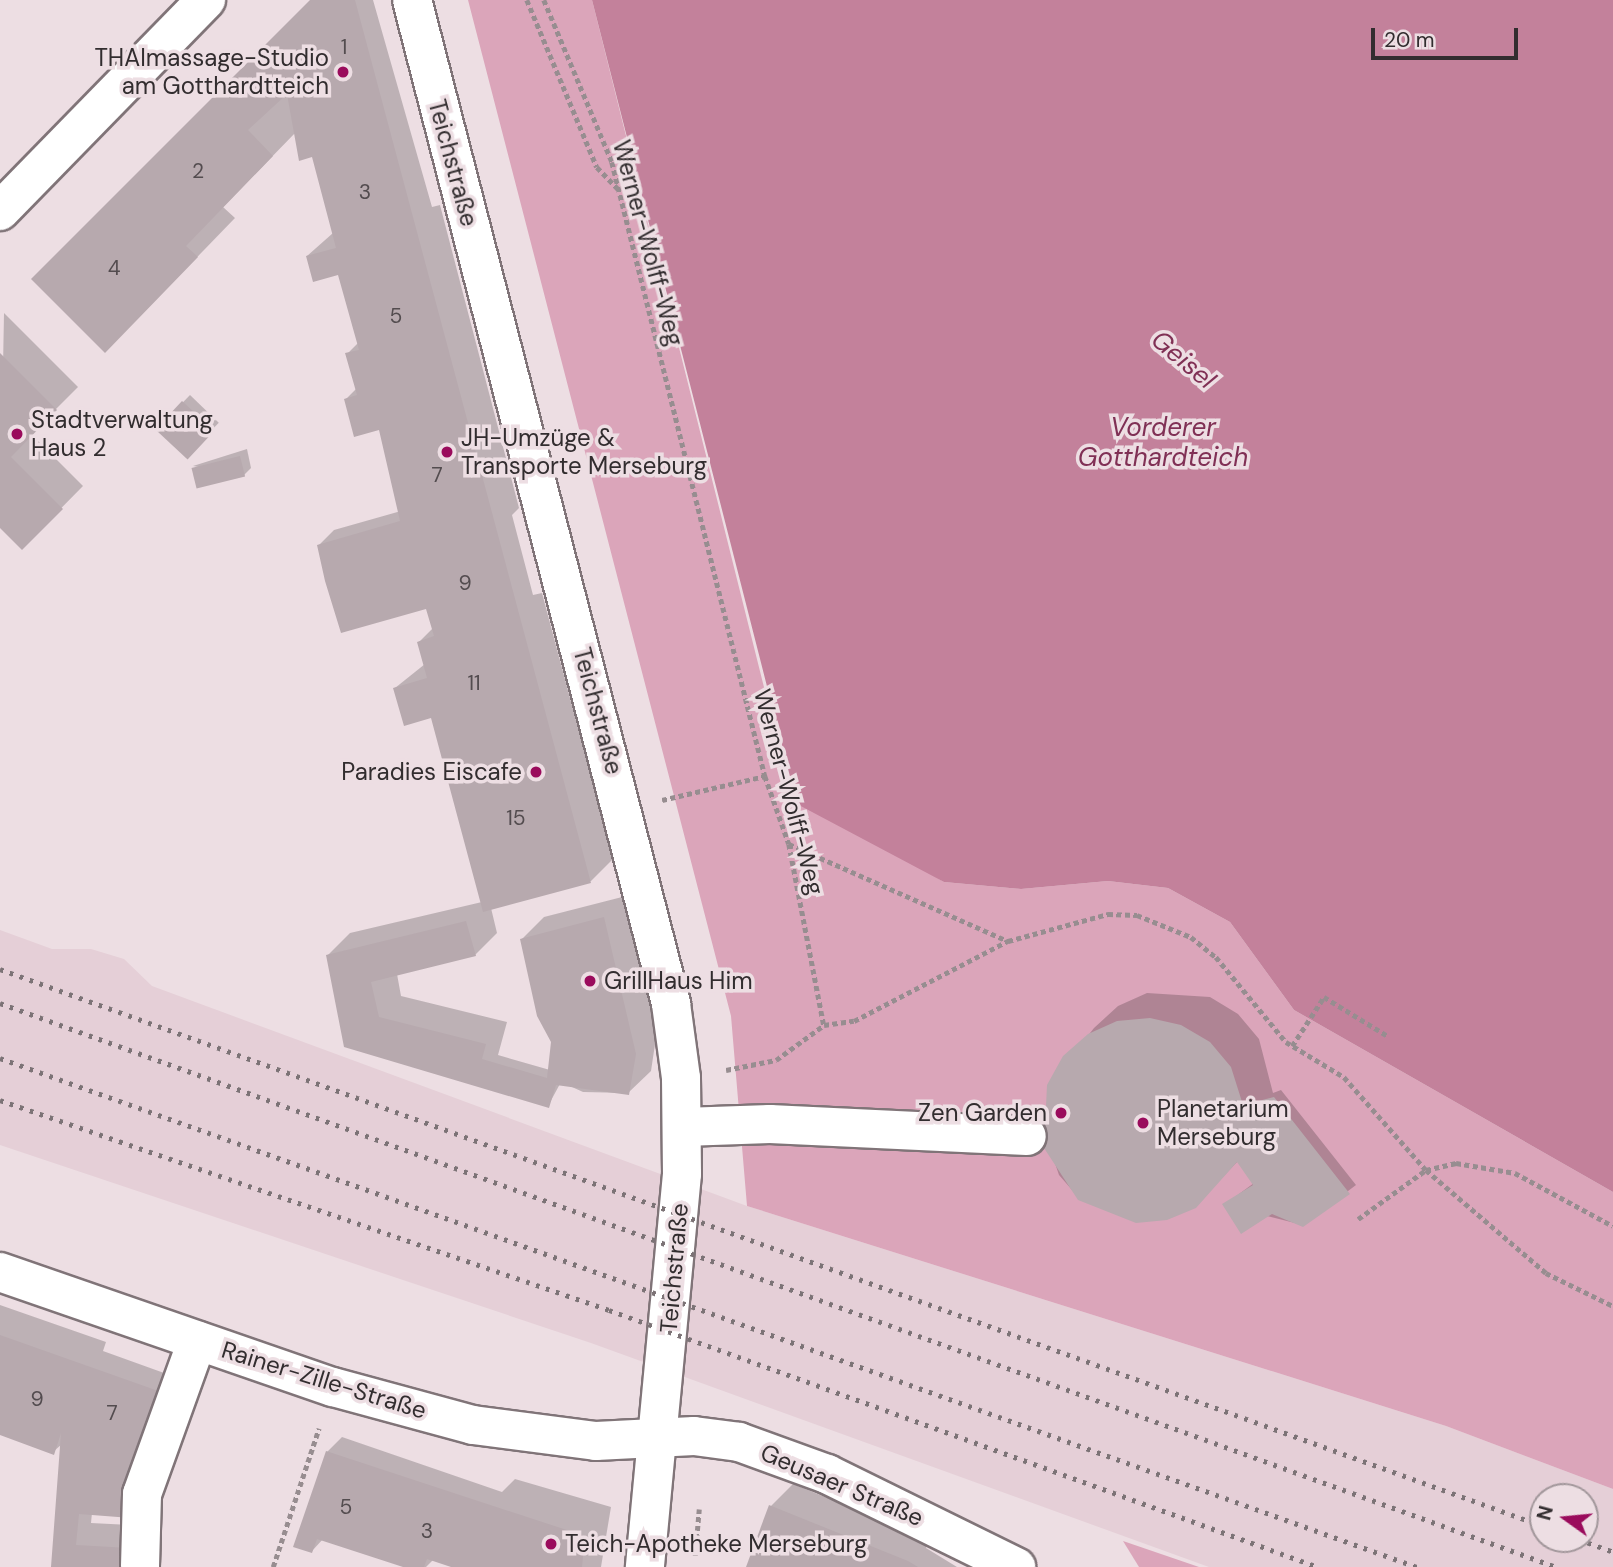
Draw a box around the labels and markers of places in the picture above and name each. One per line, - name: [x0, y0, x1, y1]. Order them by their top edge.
- place label: THAImassage-Studio am Gotthardtteich: [94, 44, 329, 100]
- marker: THAImassage-Studio am Gotthardtteich: [335, 64, 351, 80]
- place label: Stadtverwaltung Haus 2: [31, 406, 213, 462]
- place label: JH-Umzüge & Transporte Merseburg: [461, 424, 707, 480]
- marker: Stadtverwaltung Haus 2: [9, 426, 25, 442]
- marker: JH-Umzüge & Transporte Merseburg: [439, 444, 455, 460]
- place label: Paradies Eiscafe: [341, 758, 522, 786]
- marker: Paradies Eiscafe: [528, 764, 544, 780]
- place label: GrillHaus Him: [604, 967, 753, 995]
- marker: GrillHaus Him: [582, 973, 598, 989]
- place label: Planetarium Merseburg: [1157, 1095, 1289, 1151]
- place label: Zen Garden: [918, 1099, 1047, 1127]
- marker: Zen Garden: [1053, 1105, 1069, 1121]
- marker: Planetarium Merseburg: [1135, 1115, 1151, 1131]
- place label: Teich-Apotheke Merseburg: [565, 1530, 867, 1558]
- marker: Teich-Apotheke Merseburg: [543, 1536, 559, 1552]

